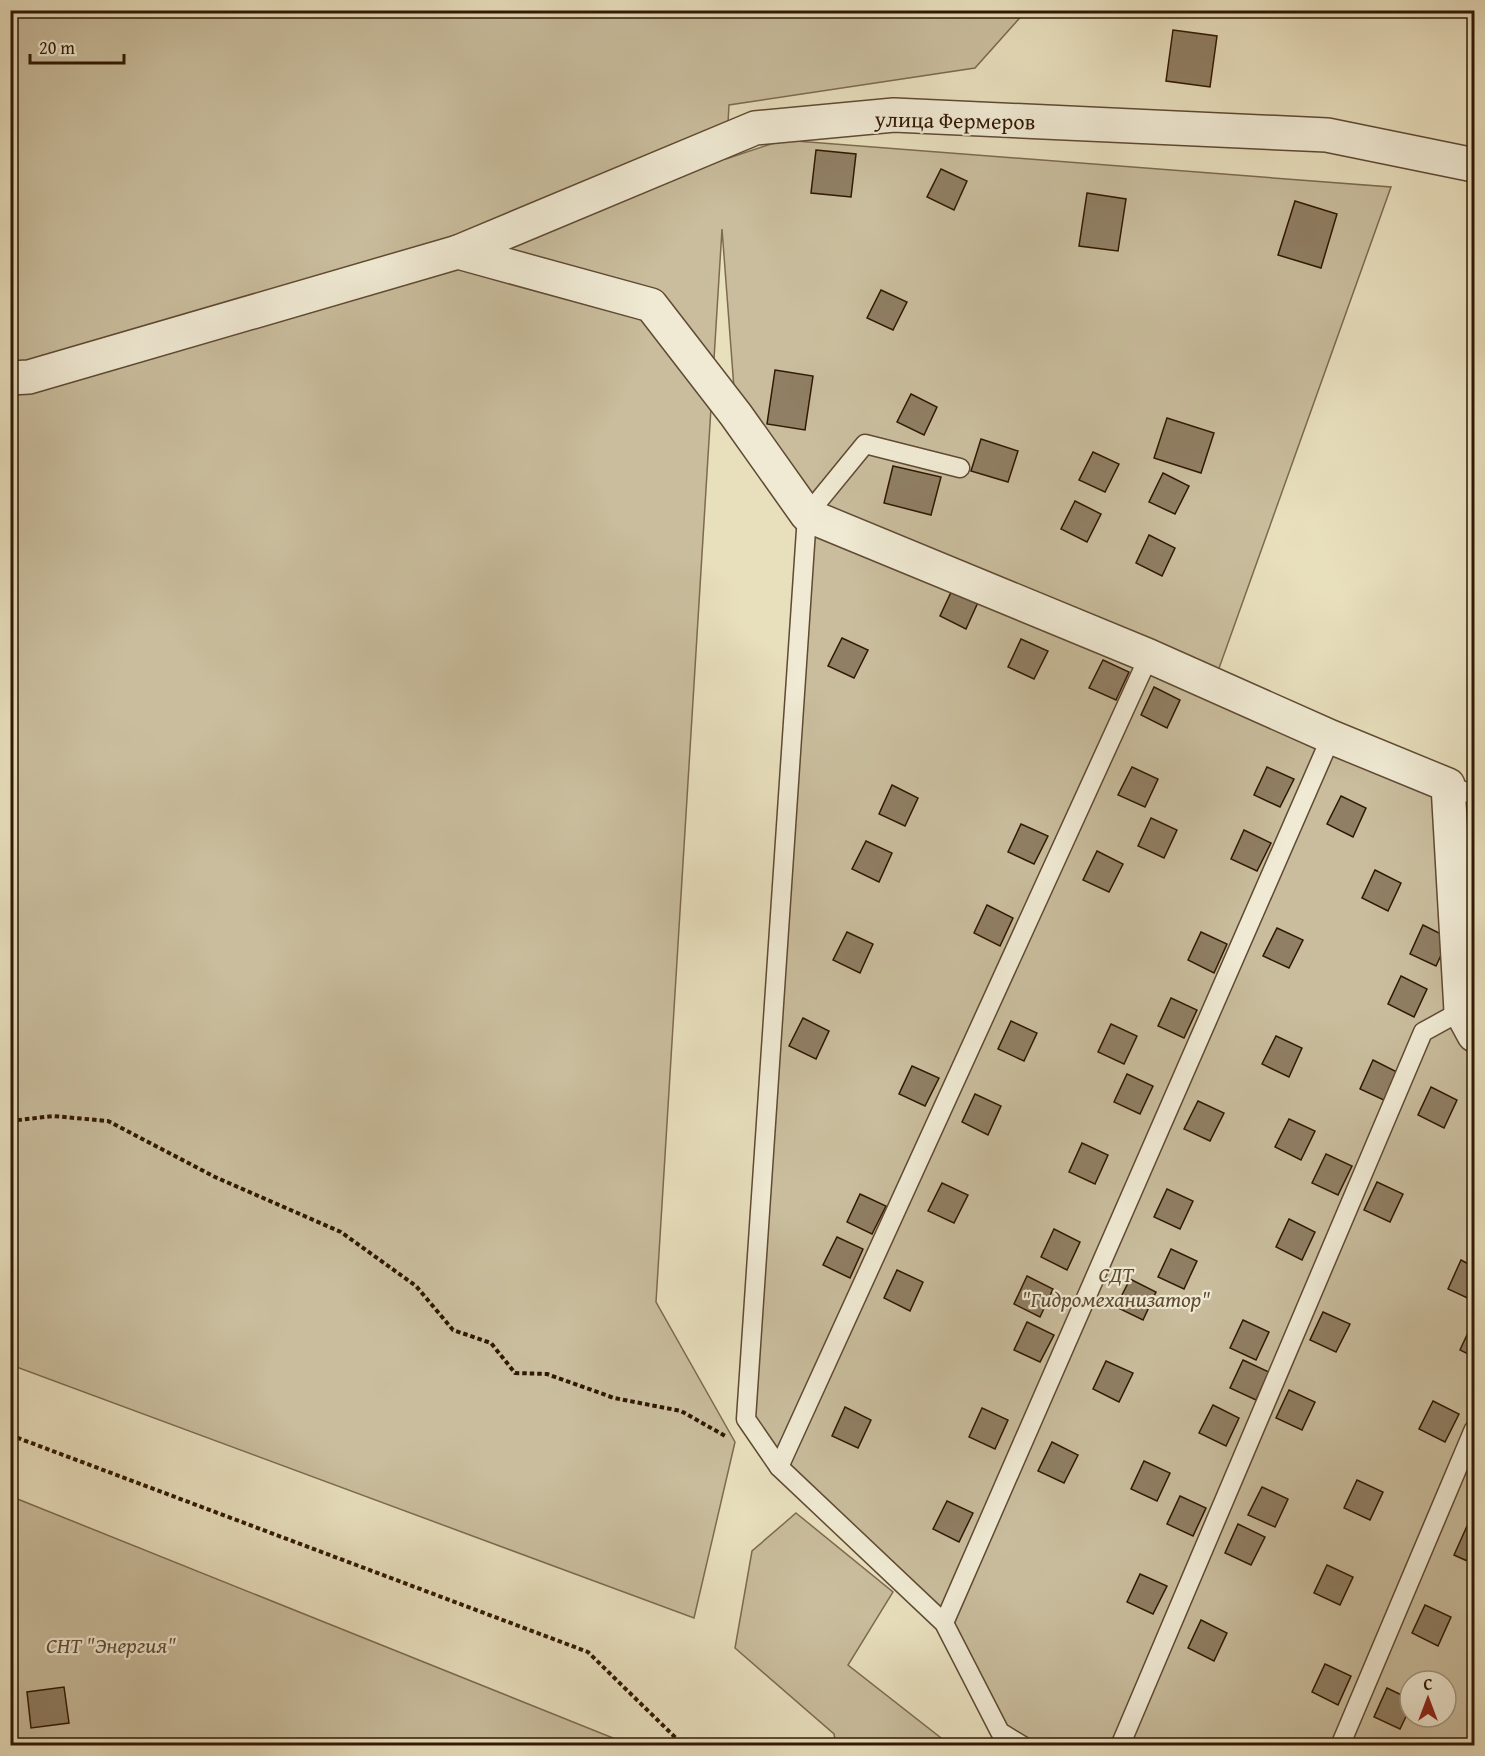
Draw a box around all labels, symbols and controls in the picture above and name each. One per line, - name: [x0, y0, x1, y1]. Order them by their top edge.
- scale bar: [30, 27, 124, 65]
- text: 20 m: [39, 34, 75, 61]
- street label: улица Фермеров: [873, 103, 1036, 137]
- park label: СДТ "Гидромеханизатор": [1022, 1258, 1210, 1315]
- park label: СНТ "Энергия": [46, 1629, 176, 1661]
- north arrow: [1398, 1669, 1458, 1729]
- text: С: [1423, 1672, 1433, 1696]

